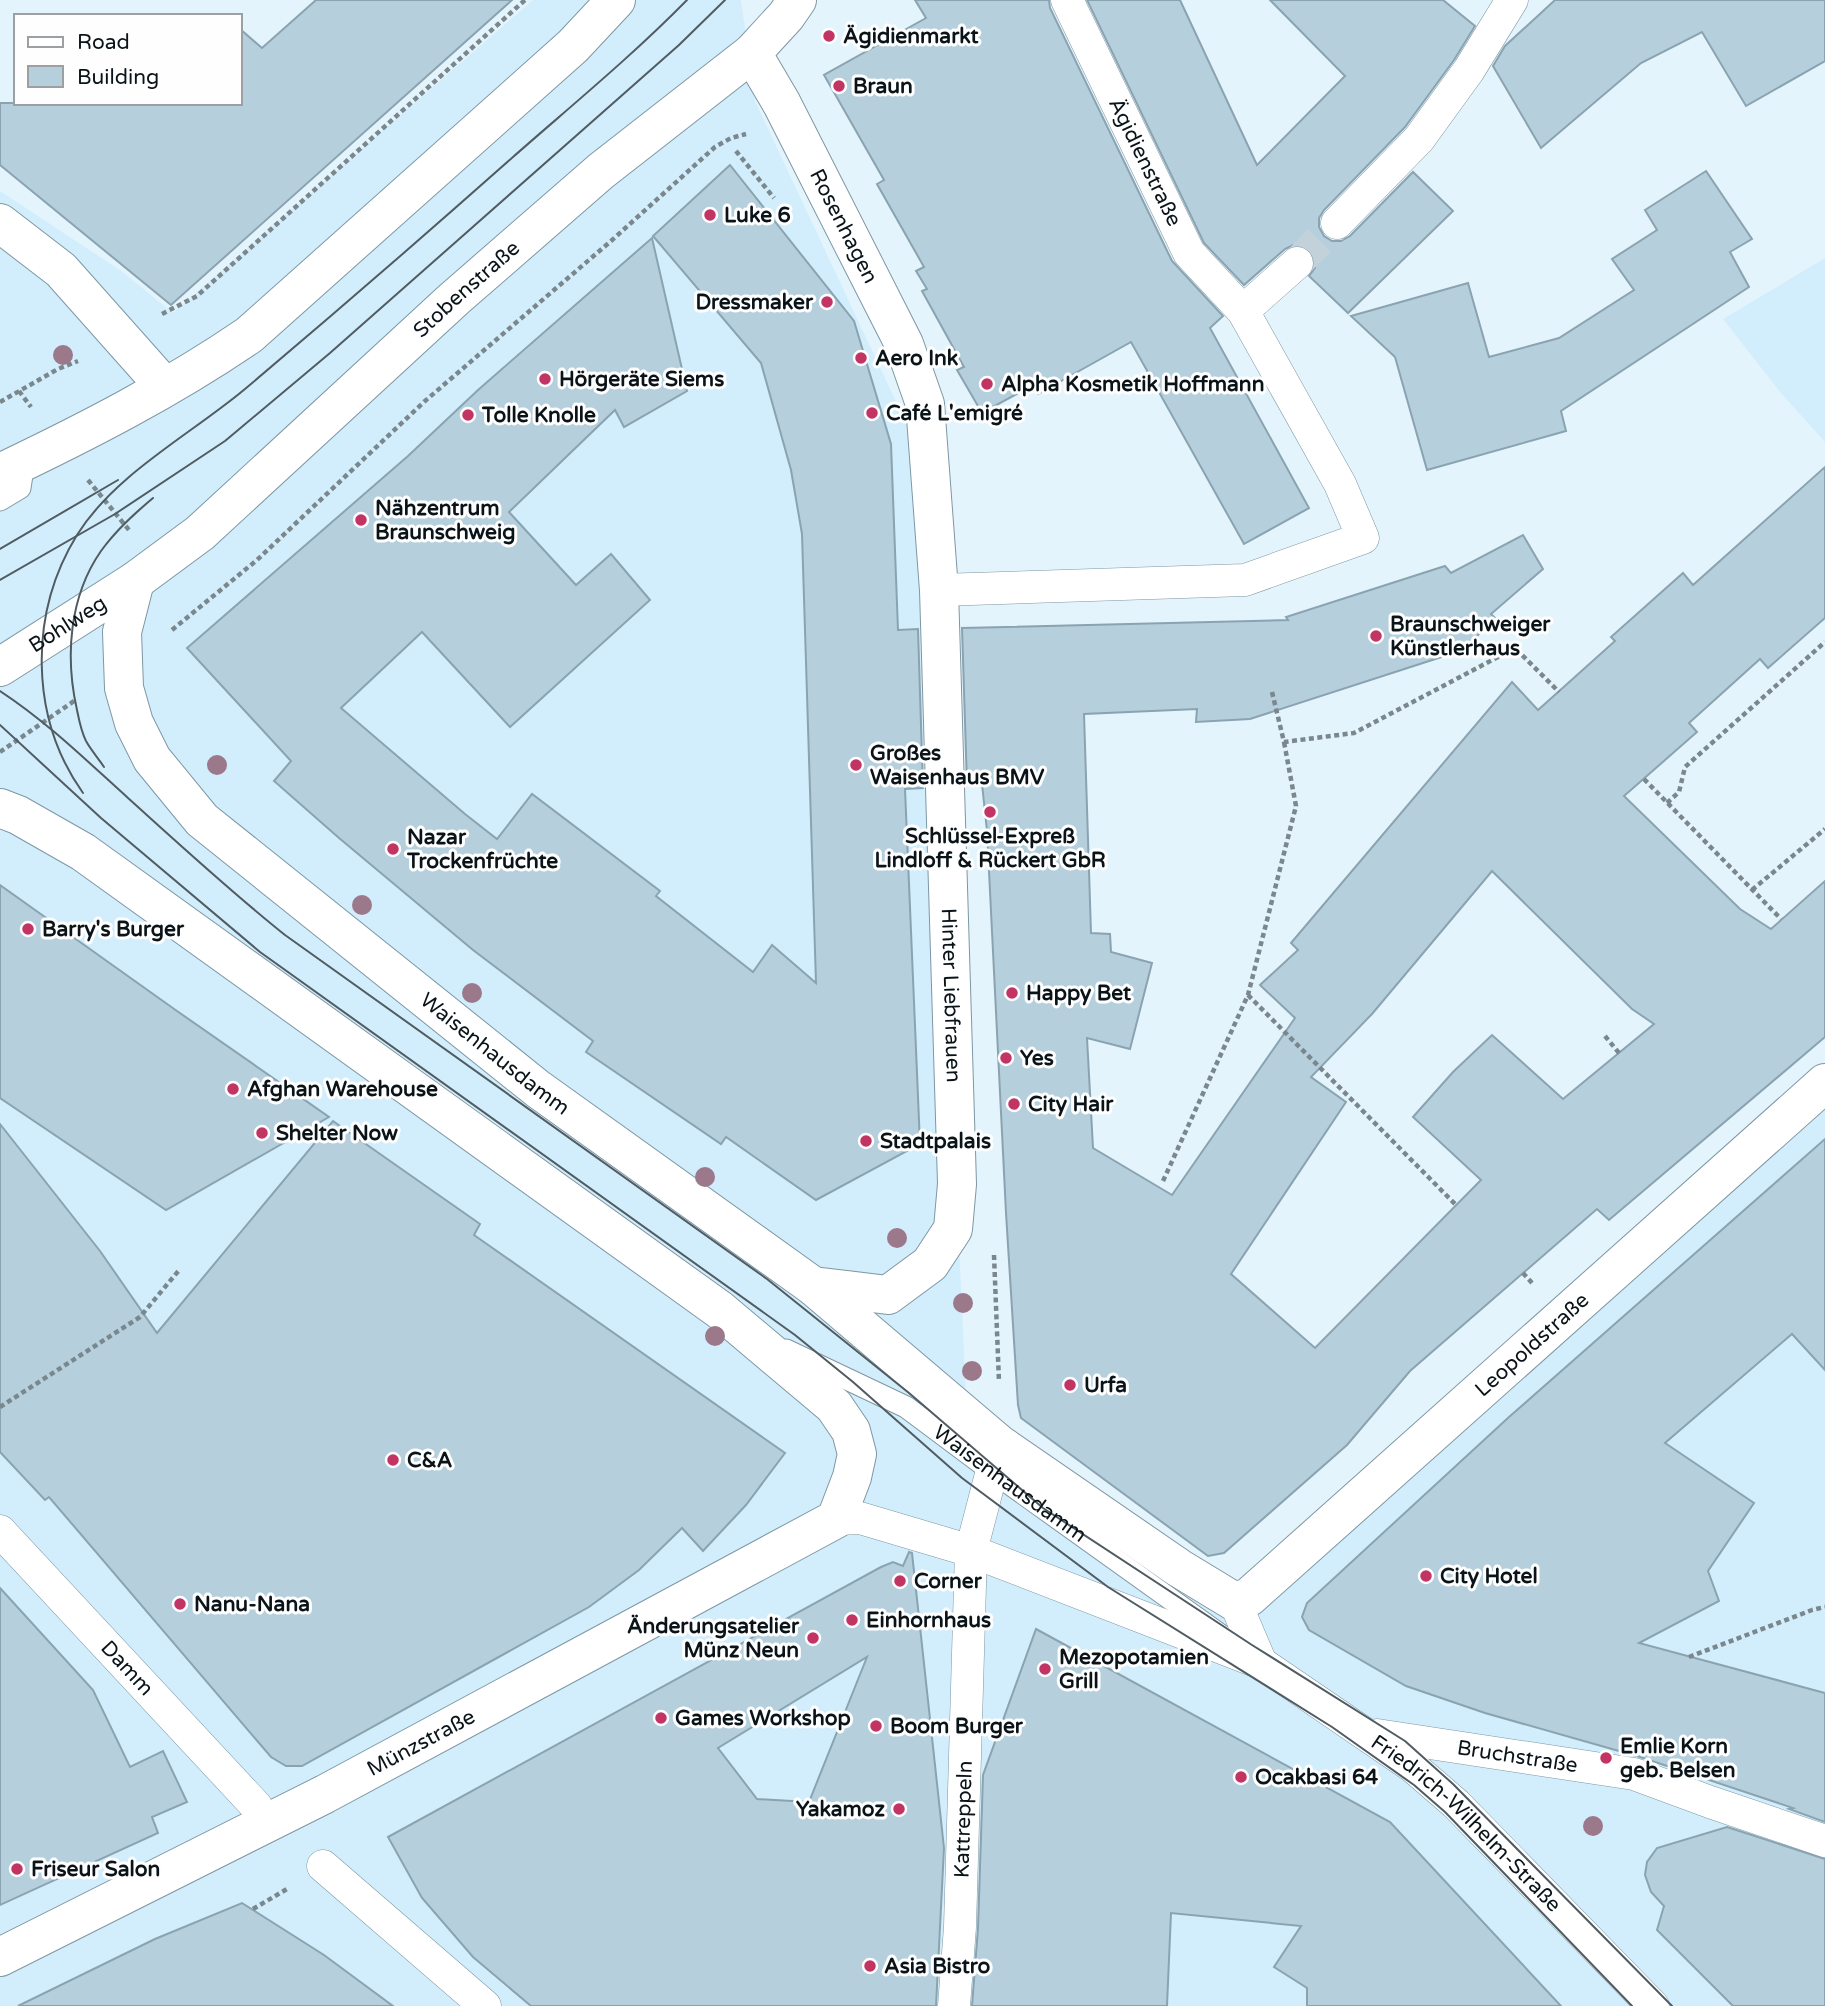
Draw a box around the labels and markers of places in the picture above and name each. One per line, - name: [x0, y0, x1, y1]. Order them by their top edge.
- place label: Ägidienmarkt: [843, 24, 979, 49]
- marker: Ägidienmarkt: [821, 28, 837, 44]
- place label: Braun: [853, 74, 913, 99]
- marker: Braun: [831, 78, 847, 94]
- place label: Luke 6: [724, 203, 791, 228]
- marker: Luke 6: [702, 207, 718, 223]
- place label: Dressmaker: [695, 290, 814, 315]
- marker: Dressmaker: [819, 294, 835, 310]
- place label: Aero Ink: [875, 346, 959, 371]
- marker: Aero Ink: [853, 350, 869, 366]
- place label: Hörgeräte Siems: [559, 367, 724, 392]
- marker: Hörgeräte Siems: [537, 371, 553, 387]
- place label: Alpha Kosmetik Hoffmann: [1001, 372, 1264, 397]
- marker: Alpha Kosmetik Hoffmann: [979, 376, 995, 392]
- place label: Café L'emigré: [886, 401, 1023, 426]
- place label: Tolle Knolle: [481, 403, 596, 428]
- marker: Café L'emigré: [864, 405, 880, 421]
- marker: Tolle Knolle: [460, 407, 476, 423]
- place label: Nähzentrum Braunschweig: [375, 496, 515, 545]
- marker: Nähzentrum Braunschweig: [353, 512, 369, 528]
- place label: Braunschweiger Künstlerhaus: [1390, 612, 1551, 661]
- marker: Braunschweiger Künstlerhaus: [1368, 628, 1384, 644]
- place label: Großes Waisenhaus BMV: [870, 741, 1045, 790]
- marker: Großes Waisenhaus BMV: [848, 757, 864, 773]
- marker: Schlüssel-Expreß Lindloff & Rückert GbR: [982, 804, 998, 820]
- place label: Schlüssel-Expreß Lindloff & Rückert GbR: [874, 824, 1106, 873]
- place label: Nazar Trockenfrüchte: [406, 825, 558, 874]
- marker: Nazar Trockenfrüchte: [385, 841, 401, 857]
- place label: Barry's Burger: [42, 917, 185, 942]
- marker: Barry's Burger: [20, 921, 36, 937]
- place label: Happy Bet: [1026, 981, 1131, 1006]
- marker: Happy Bet: [1004, 985, 1020, 1001]
- place label: Yes: [1020, 1046, 1054, 1071]
- marker: Yes: [998, 1050, 1014, 1066]
- place label: Afghan Warehouse: [247, 1077, 438, 1102]
- marker: Afghan Warehouse: [225, 1081, 241, 1097]
- place label: City Hair: [1028, 1092, 1114, 1117]
- marker: City Hair: [1006, 1096, 1022, 1112]
- place label: Shelter Now: [276, 1121, 398, 1146]
- marker: Shelter Now: [254, 1125, 270, 1141]
- place label: Stadtpalais: [880, 1129, 991, 1154]
- marker: Stadtpalais: [858, 1133, 874, 1149]
- place label: Urfa: [1084, 1373, 1127, 1398]
- marker: Urfa: [1062, 1377, 1078, 1393]
- place label: C&A: [407, 1448, 453, 1473]
- marker: C&A: [385, 1452, 401, 1468]
- place label: City Hotel: [1440, 1564, 1538, 1589]
- marker: City Hotel: [1418, 1568, 1434, 1584]
- place label: Corner: [914, 1569, 983, 1594]
- marker: Corner: [892, 1573, 908, 1589]
- place label: Nanu-Nana: [194, 1592, 310, 1617]
- marker: Nanu-Nana: [172, 1596, 188, 1612]
- place label: Einhornhaus: [866, 1608, 991, 1633]
- marker: Einhornhaus: [844, 1612, 860, 1628]
- place label: Änderungsatelier Münz Neun: [627, 1614, 800, 1663]
- marker: Änderungsatelier Münz Neun: [805, 1630, 821, 1646]
- place label: Mezopotamien Grill: [1059, 1645, 1209, 1694]
- marker: Mezopotamien Grill: [1037, 1661, 1053, 1677]
- place label: Games Workshop: [675, 1706, 851, 1731]
- marker: Games Workshop: [653, 1710, 669, 1726]
- place label: Boom Burger: [890, 1714, 1024, 1739]
- marker: Boom Burger: [868, 1718, 884, 1734]
- place label: Emlie Korn geb. Belsen: [1620, 1734, 1735, 1783]
- marker: Emlie Korn geb. Belsen: [1598, 1750, 1614, 1766]
- place label: Ocakbasi 64: [1255, 1765, 1378, 1790]
- marker: Ocakbasi 64: [1233, 1769, 1249, 1785]
- place label: Yakamoz: [796, 1797, 886, 1822]
- marker: Yakamoz: [891, 1801, 907, 1817]
- place label: Friseur Salon: [31, 1857, 160, 1882]
- marker: Friseur Salon: [9, 1861, 25, 1877]
- place label: Asia Bistro: [884, 1954, 991, 1979]
- marker: Asia Bistro: [862, 1958, 878, 1974]

